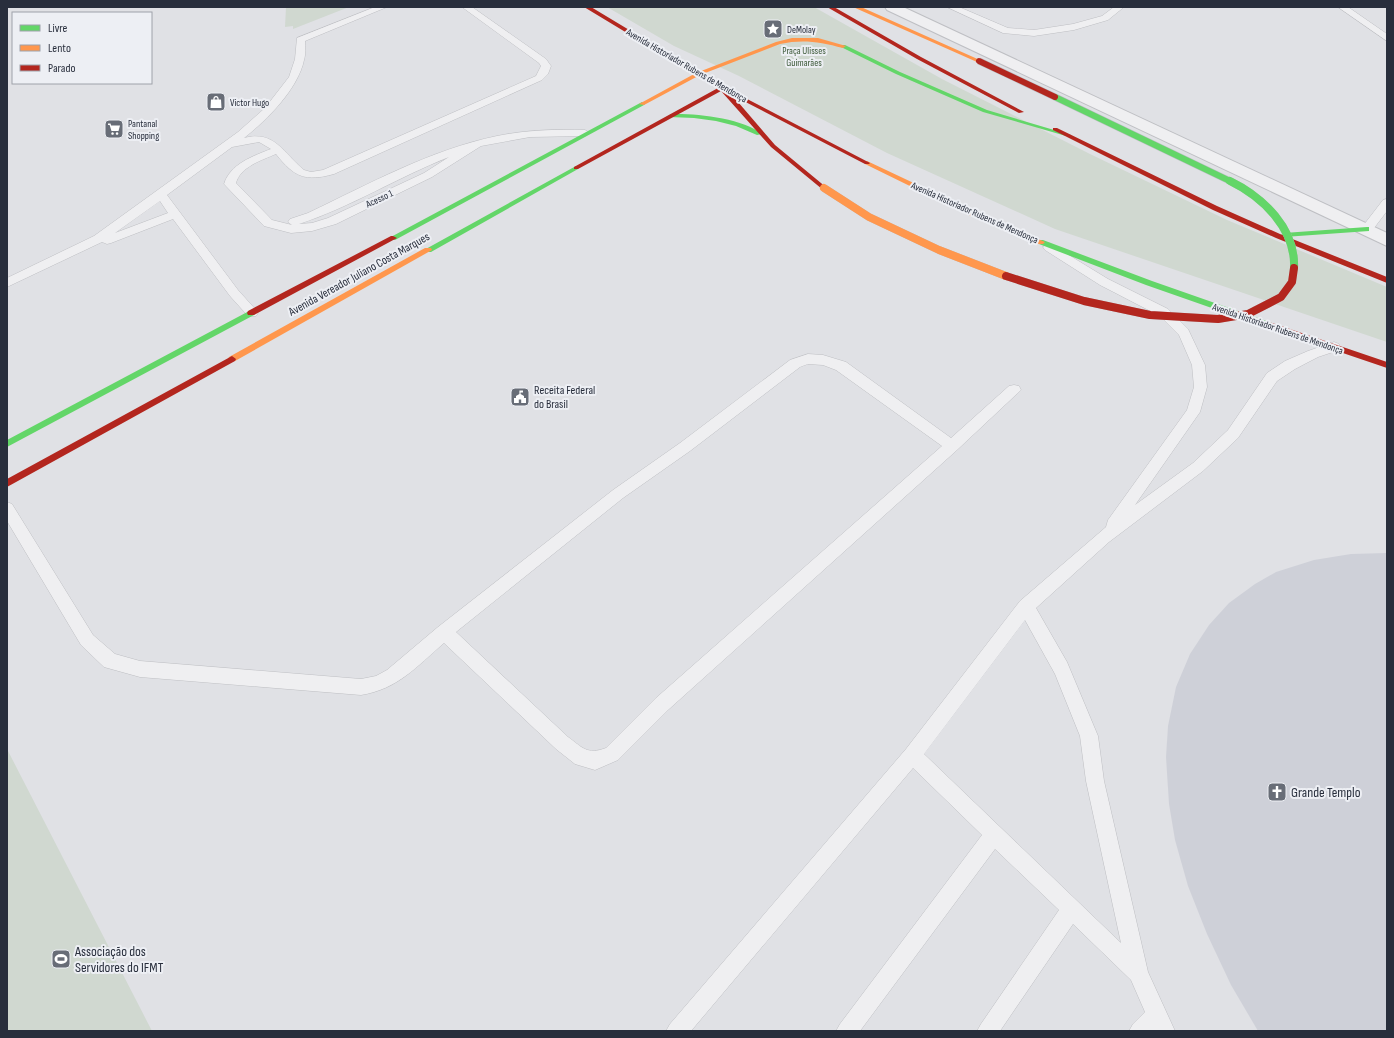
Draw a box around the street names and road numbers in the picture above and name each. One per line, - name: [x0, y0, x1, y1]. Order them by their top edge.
- street label: Avenida Historiador Rubens de Mendonça: [623, 26, 749, 106]
- street label: Avenida Historiador Rubens de Mendonça: [908, 179, 1040, 246]
- street label: Acesso 1: [363, 187, 395, 211]
- street label: Avenida Vereador Juliano Costa Marques: [285, 229, 433, 320]
- street label: Avenida Historiador Rubens de Mendonça: [1210, 301, 1345, 357]

